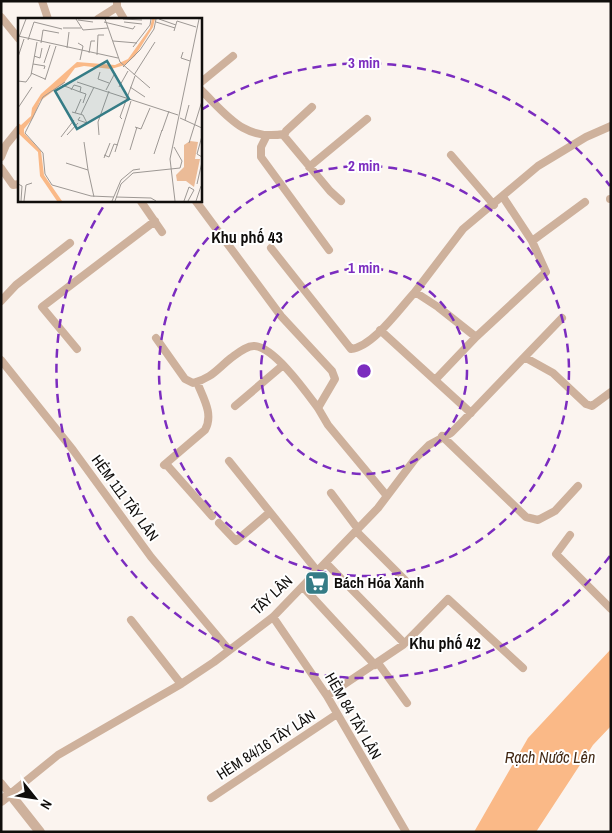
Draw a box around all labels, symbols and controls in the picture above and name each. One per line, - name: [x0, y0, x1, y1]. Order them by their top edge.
- inset map: [18, 18, 201, 201]
- text: 3 min: [348, 52, 380, 73]
- text: 2 min: [348, 155, 380, 176]
- district label: Khu phố 43: [211, 226, 283, 248]
- text: 1 min: [348, 257, 380, 278]
- centre of rings: [355, 362, 373, 380]
- street label: HẺM 111 TÂY LÂN: [87, 450, 164, 545]
- street label: TÂY LÂN: [246, 570, 297, 619]
- supermarket icon: Bách Hóa Xanh: [304, 570, 330, 596]
- place label: Bách Hóa Xanh: [334, 572, 424, 593]
- district label: Khu phố 42: [409, 632, 481, 654]
- street label: HẺM 84 TÂY LÂN: [320, 669, 387, 763]
- street label: HẺM 84/16 TÂY LÂN: [212, 705, 319, 784]
- water label: Rạch Nước Lên: [505, 746, 595, 768]
- north arrow: [10, 773, 60, 823]
- text: N: [36, 796, 56, 813]

